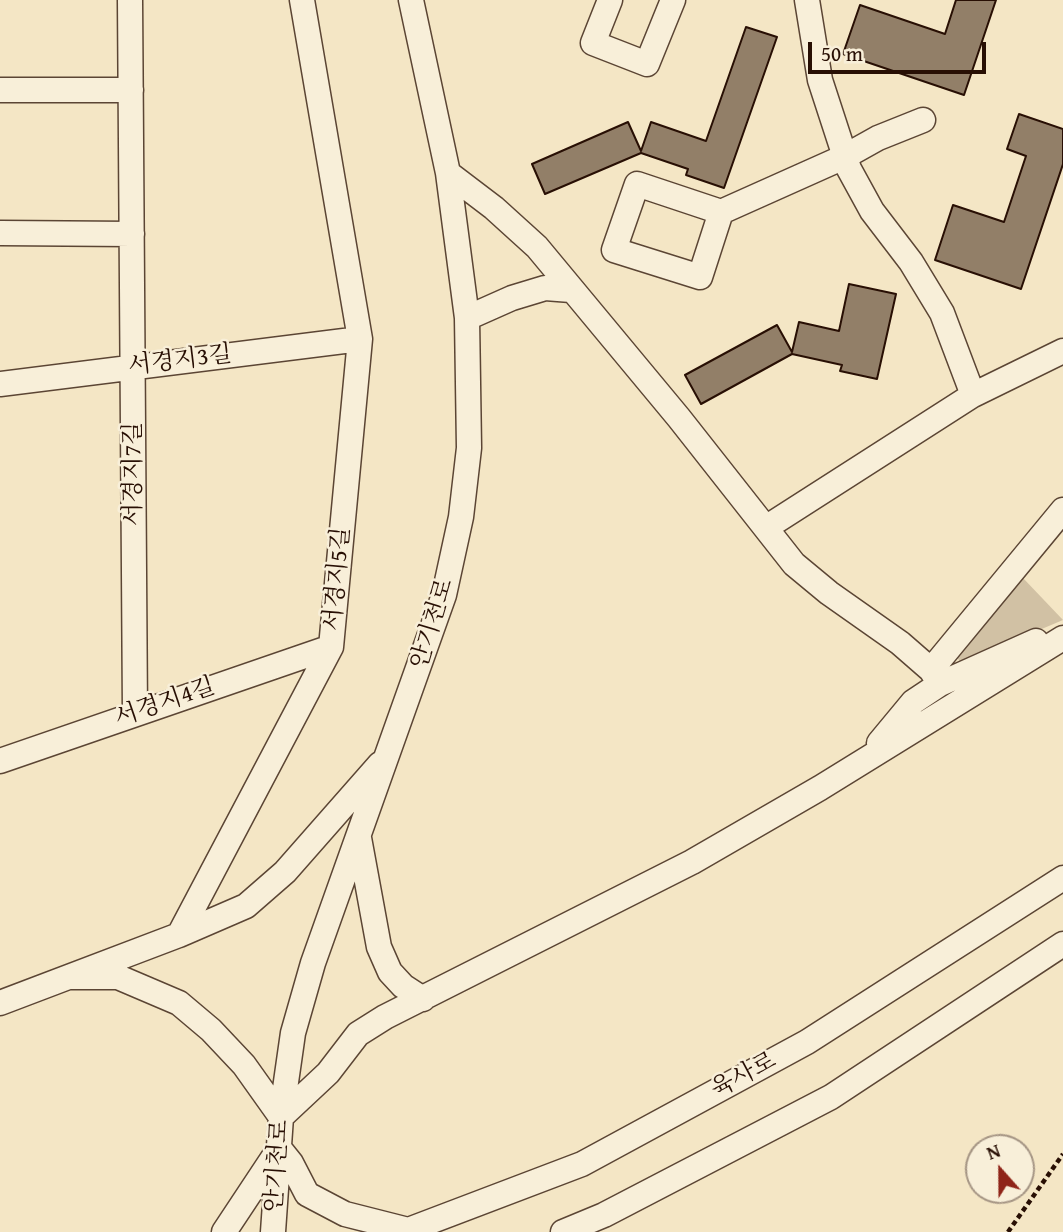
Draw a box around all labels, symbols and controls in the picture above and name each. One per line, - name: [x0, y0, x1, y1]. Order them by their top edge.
- scale bar: [811, 28, 990, 72]
- text: 50 m: [821, 38, 863, 69]
- street label: 서경지3길: [126, 340, 234, 382]
- street label: 서경지7길: [120, 422, 148, 526]
- street label: 서경지5길: [319, 526, 357, 632]
- street label: 안기천로: [406, 575, 460, 673]
- street label: 서경지4길: [111, 672, 219, 734]
- street label: 육사로: [707, 1047, 781, 1105]
- street label: 안기천로: [260, 1119, 296, 1213]
- north arrow: [965, 1134, 1035, 1204]
- text: N: [982, 1136, 1004, 1167]

